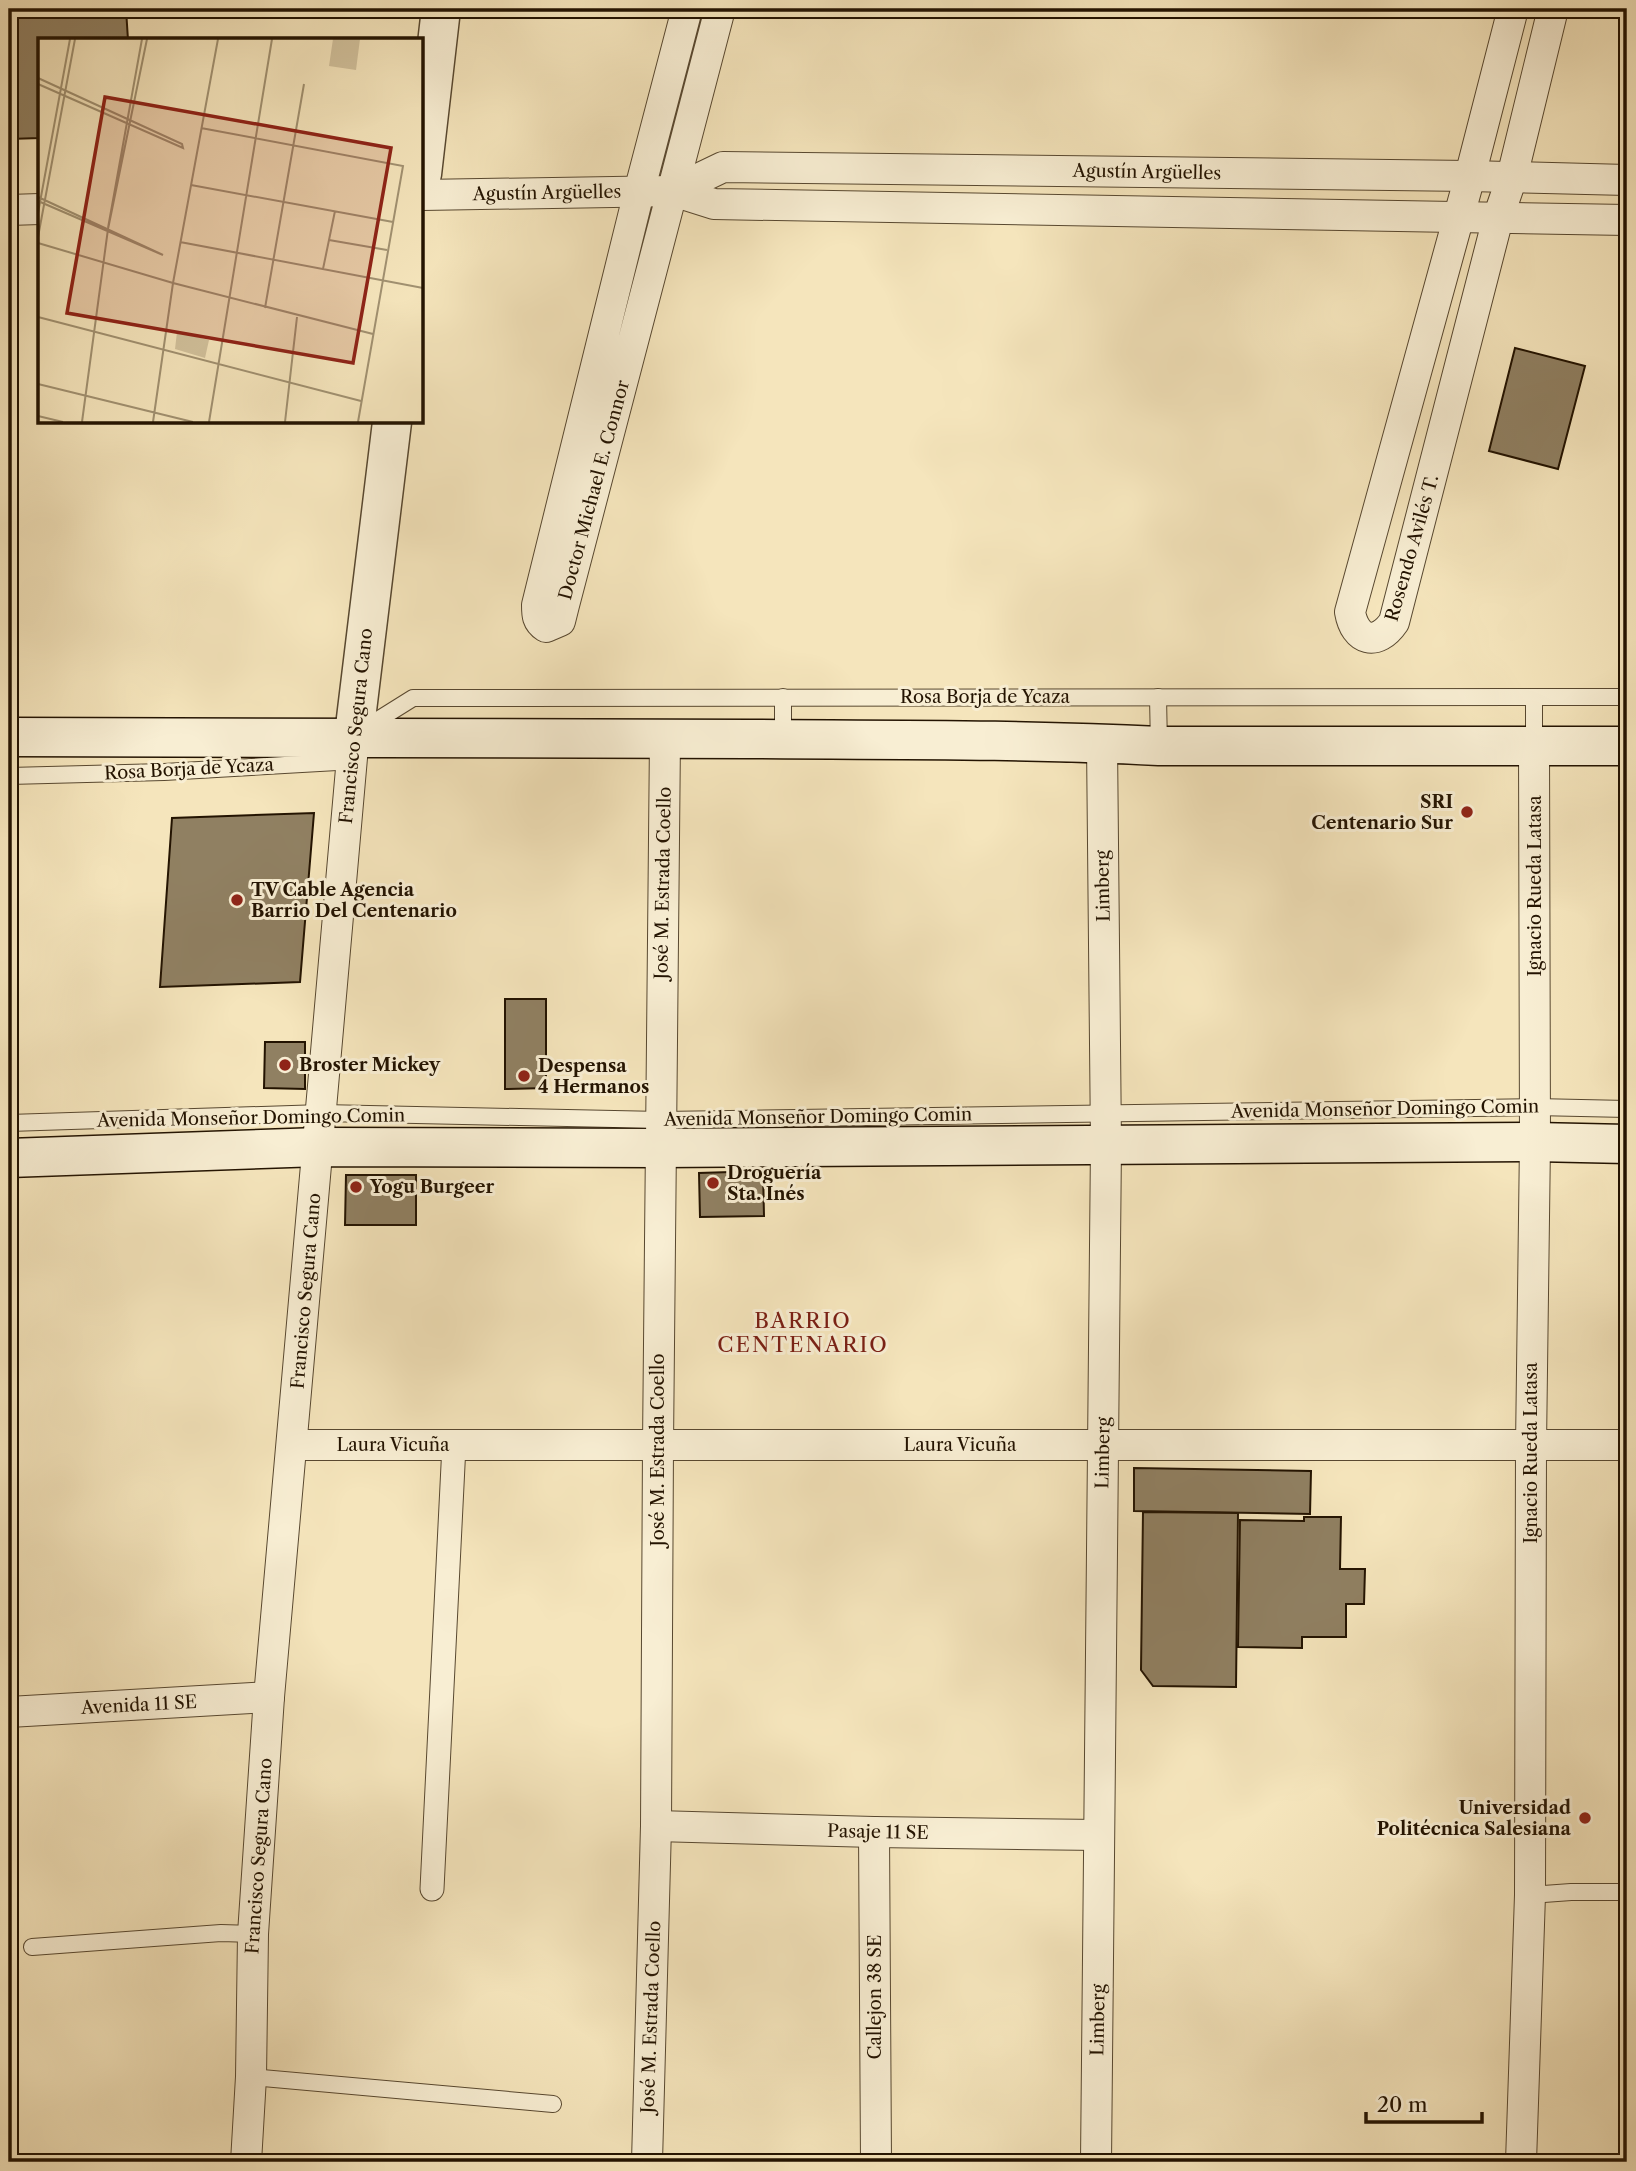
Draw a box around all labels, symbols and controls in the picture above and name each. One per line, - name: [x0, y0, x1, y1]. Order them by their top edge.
- inset map: [38, 38, 424, 424]
- street label: Agustín Argüelles: [1072, 160, 1221, 184]
- street label: Agustín Argüelles: [472, 181, 621, 205]
- street label: Doctor Michael E. Connor: [554, 377, 634, 602]
- street label: Rosendo Avilés T.: [1381, 472, 1443, 624]
- street label: Francisco Segura Cano: [335, 627, 377, 825]
- street label: Rosa Borja de Ycaza: [900, 686, 1070, 708]
- street label: Rosa Borja de Ycaza: [104, 754, 275, 784]
- street label: José M. Estrada Coello: [650, 786, 676, 983]
- place label: SRI Centenario Sur: [1311, 791, 1453, 834]
- street label: Ignacio Rueda Latasa: [1524, 795, 1546, 977]
- marker: SRI Centenario Sur: [1459, 804, 1475, 820]
- street label: Limberg: [1091, 849, 1115, 922]
- place label: TV Cable Agencia Barrio Del Centenario: [251, 879, 457, 922]
- marker: TV Cable Agencia Barrio Del Centenario: [229, 892, 245, 908]
- place label: Broster Mickey: [299, 1054, 441, 1076]
- place label: Despensa 4 Hermanos: [538, 1055, 649, 1098]
- marker: Broster Mickey: [277, 1057, 293, 1073]
- marker: Despensa 4 Hermanos: [516, 1068, 532, 1084]
- street label: Avenida Monseñor Domingo Comin: [1230, 1095, 1539, 1123]
- street label: Avenida Monseñor Domingo Comin: [663, 1103, 972, 1131]
- street label: Avenida Monseñor Domingo Comin: [96, 1104, 405, 1132]
- place label: Droguería Sta. Inés: [727, 1162, 822, 1205]
- marker: Droguería Sta. Inés: [705, 1175, 721, 1191]
- place label: Yogu Burgeer: [369, 1176, 494, 1198]
- marker: Yogu Burgeer: [348, 1179, 364, 1195]
- street label: Francisco Segura Cano: [286, 1192, 326, 1390]
- district label: BARRIO CENTENARIO: [717, 1308, 889, 1357]
- street label: José M. Estrada Coello: [647, 1354, 669, 1549]
- street label: Ignacio Rueda Latasa: [1520, 1362, 1542, 1544]
- street label: Limberg: [1091, 1416, 1115, 1489]
- street label: Laura Vicuña: [337, 1434, 450, 1456]
- street label: Laura Vicuña: [904, 1434, 1017, 1456]
- street label: Avenida 11 SE: [79, 1691, 198, 1719]
- street label: Francisco Segura Cano: [241, 1757, 277, 1955]
- place label: Universidad Politécnica Salesiana: [1377, 1797, 1572, 1840]
- marker: Universidad Politécnica Salesiana: [1577, 1810, 1593, 1826]
- street label: Pasaje 11 SE: [827, 1820, 929, 1844]
- street label: José M. Estrada Coello: [637, 1920, 665, 2117]
- street label: Callejon 38 SE: [864, 1935, 886, 2059]
- street label: Limberg: [1086, 1983, 1110, 2056]
- scale bar: [1366, 2080, 1482, 2124]
- text: 20 m: [1377, 2092, 1428, 2117]

